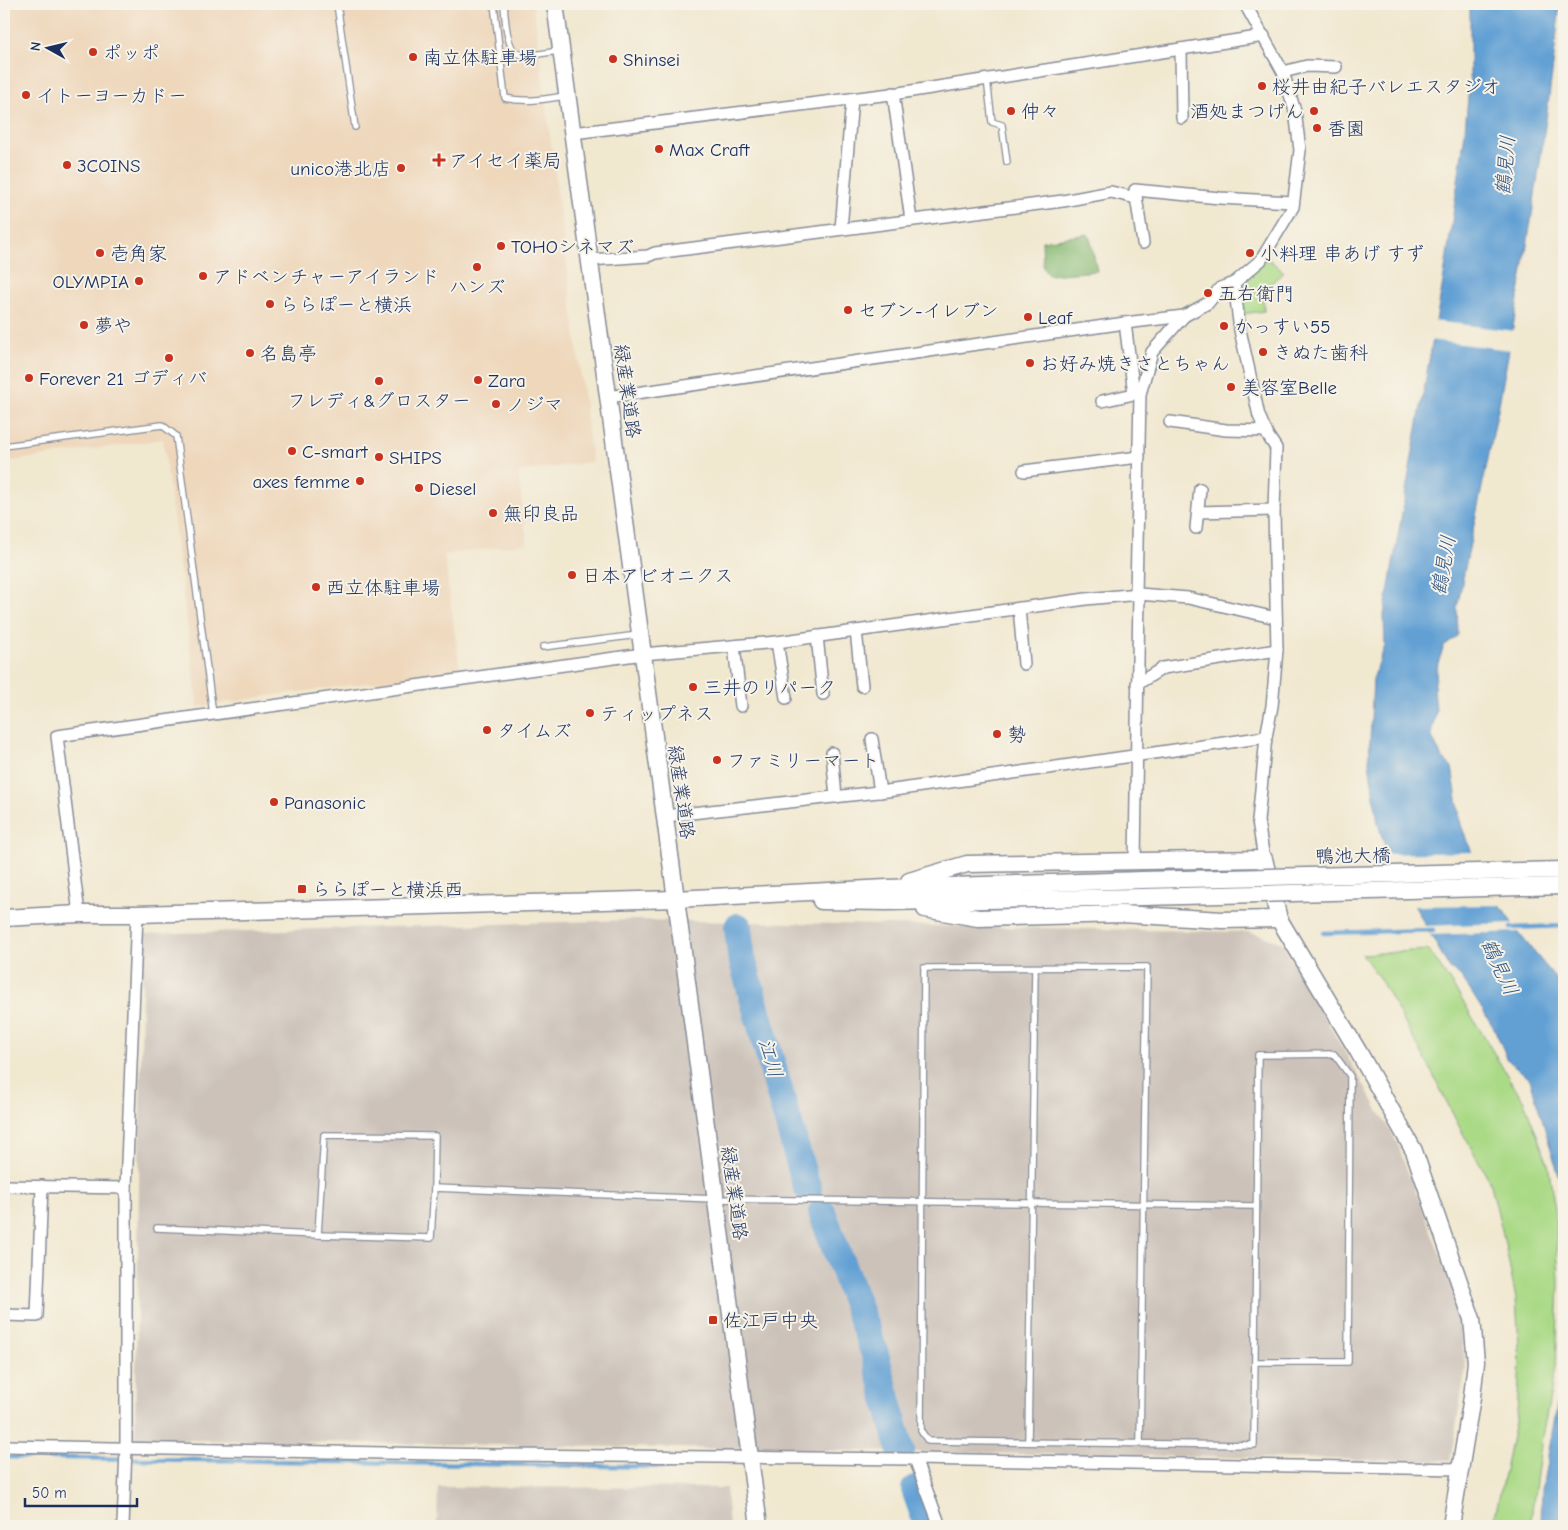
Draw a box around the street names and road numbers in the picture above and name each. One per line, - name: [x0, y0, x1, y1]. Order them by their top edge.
- street label: 緑産業道路: [610, 343, 645, 440]
- street label: 緑産業道路: [664, 744, 699, 841]
- street label: 鴨池大橋: [1315, 844, 1391, 868]
- street label: 緑産業道路: [717, 1145, 752, 1242]

